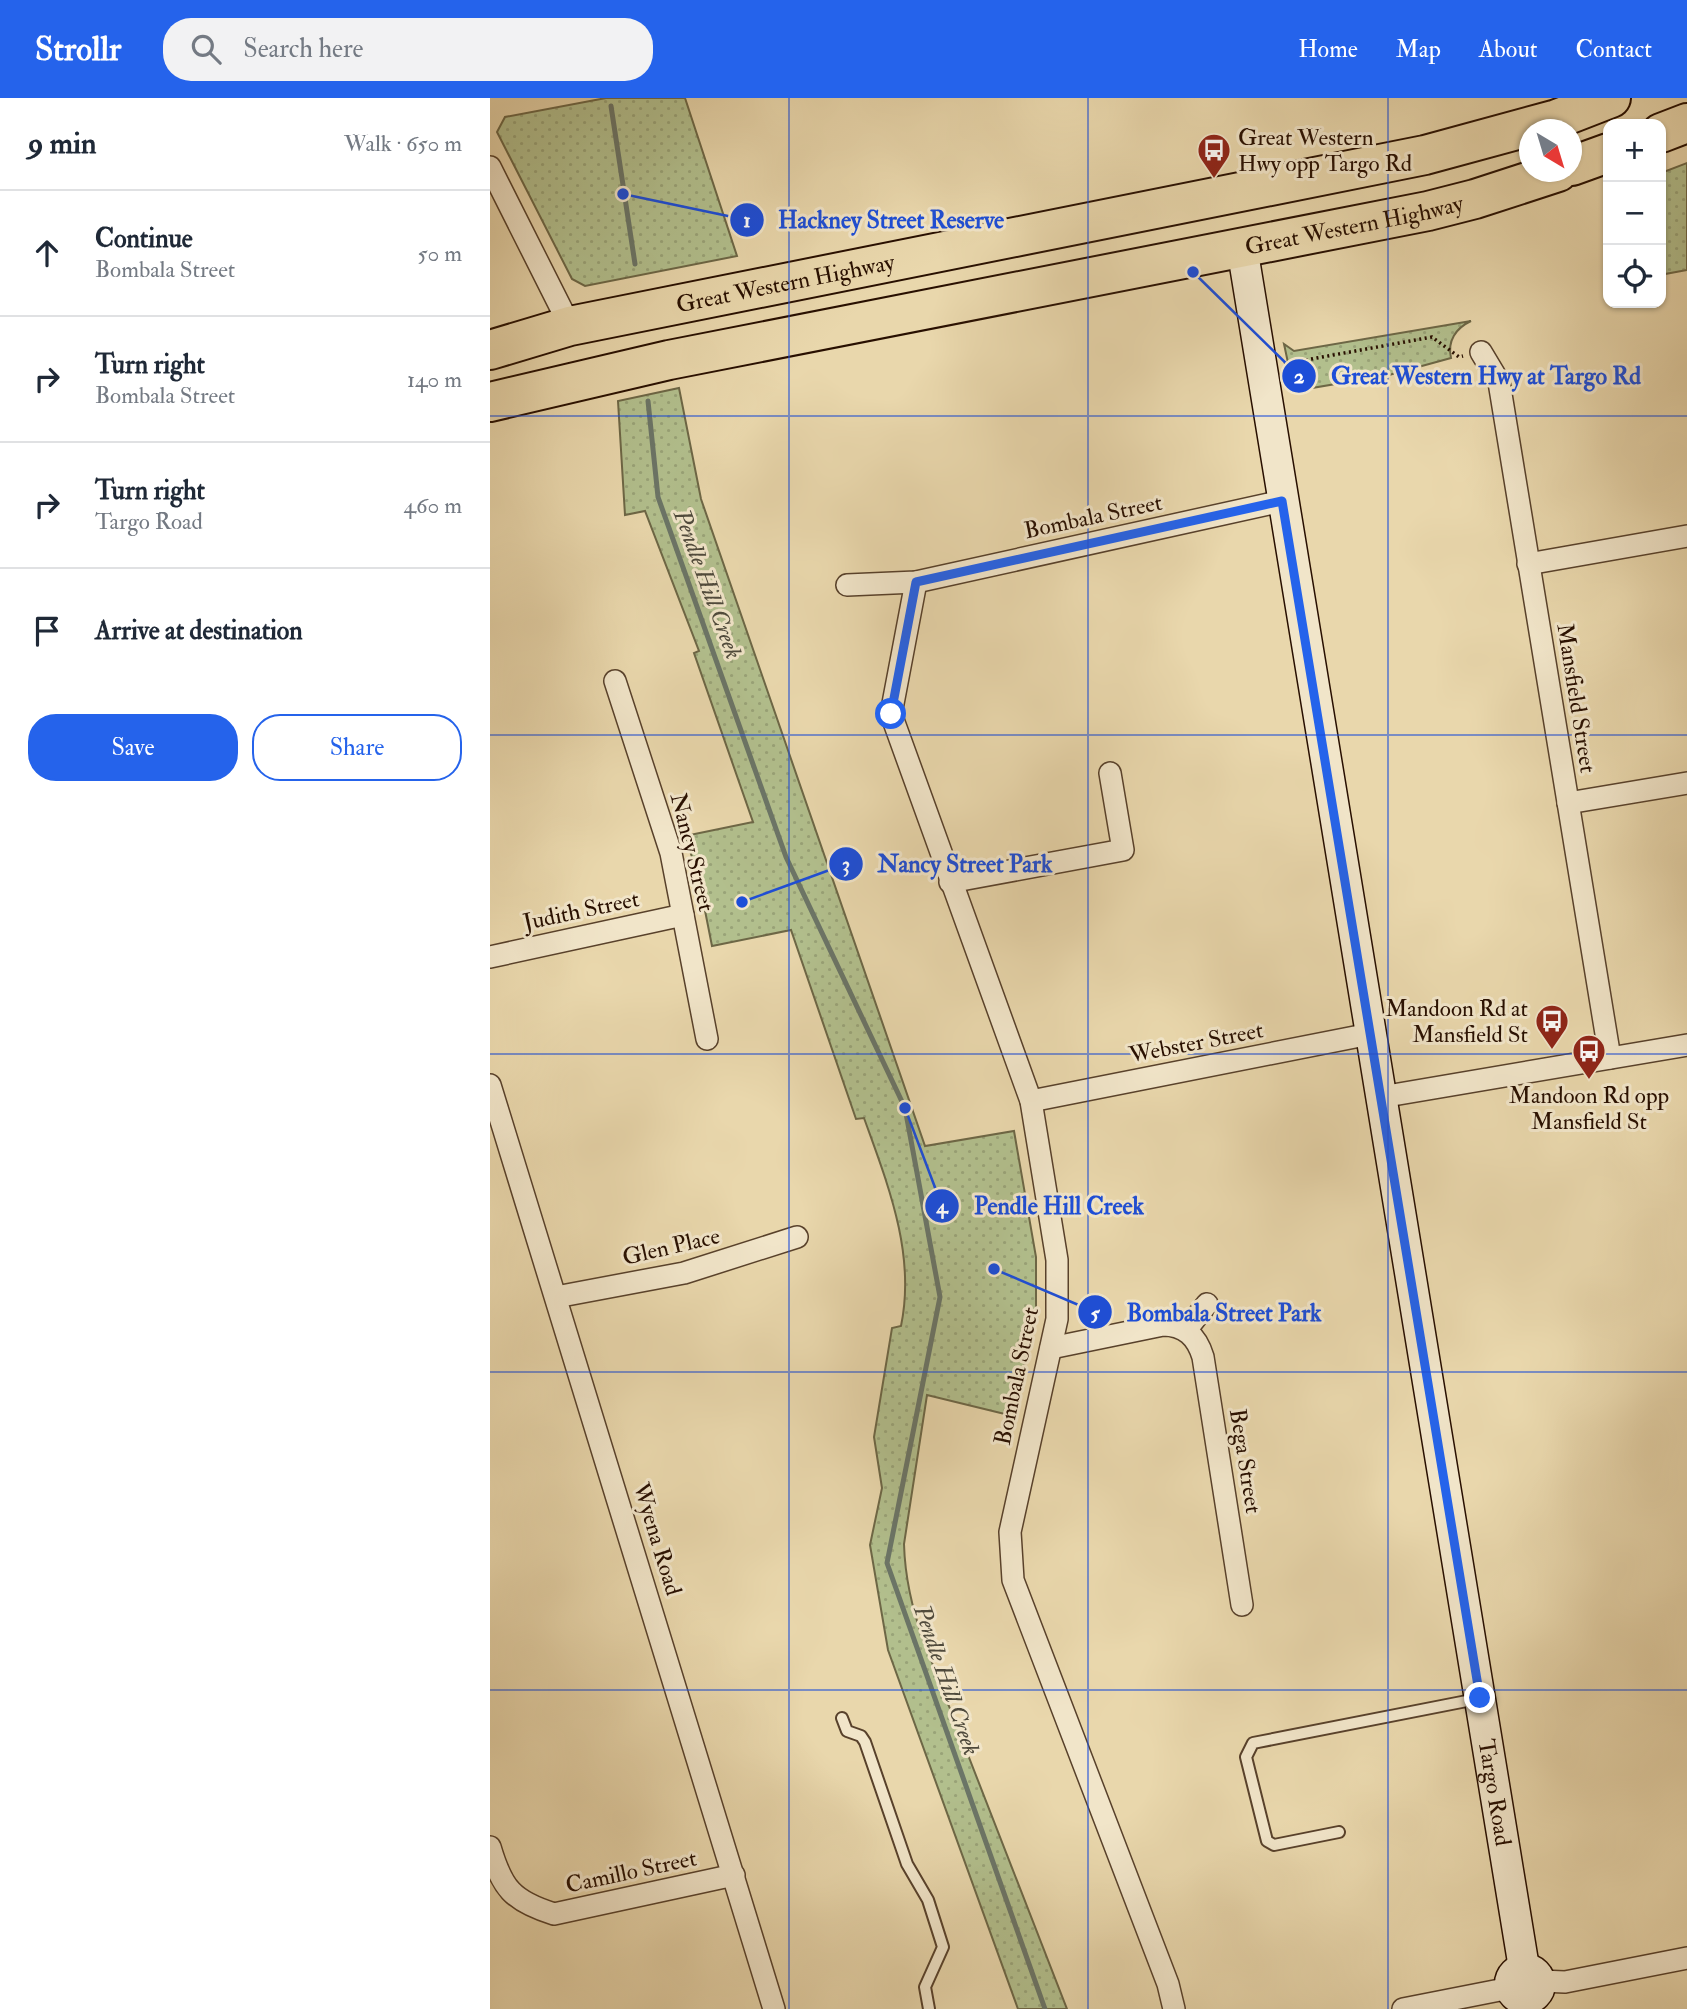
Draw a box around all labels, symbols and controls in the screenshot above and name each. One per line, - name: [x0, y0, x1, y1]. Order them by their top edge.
- search box: [163, 18, 653, 81]
- text: Strollr: [35, 29, 121, 70]
- icon: search: [187, 30, 225, 68]
- text: Search here: [243, 33, 363, 65]
- text: Home: [1298, 34, 1358, 65]
- text: Map: [1396, 34, 1441, 65]
- text: About: [1479, 34, 1538, 65]
- text: Contact: [1576, 34, 1652, 65]
- north arrow: [1519, 119, 1582, 182]
- map controls: [1603, 119, 1666, 308]
- button: +: [1603, 119, 1666, 182]
- place label: Great Western Hwy opp Targo Rd: [1238, 123, 1412, 179]
- text: 9 min: [28, 125, 96, 162]
- text: Walk · 650 m: [344, 129, 462, 158]
- bus stop icon: Great Western Hwy opp Targo Rd: [1195, 131, 1233, 180]
- button: −: [1603, 182, 1666, 245]
- street label: Great Western Highway: [1242, 188, 1467, 262]
- callout: Hackney Street Reserve: [729, 197, 1018, 242]
- text: Hackney Street Reserve: [778, 205, 1004, 236]
- text: 1: [743, 207, 751, 234]
- text: Continue: [95, 223, 193, 255]
- icon: ahead: [28, 234, 66, 272]
- text: 50 m: [418, 239, 462, 268]
- button: locate: [1603, 245, 1666, 308]
- street label: Great Western Highway: [674, 247, 898, 319]
- text: Bombala Street: [95, 255, 235, 284]
- text: Turn right: [95, 349, 205, 381]
- callout: Great Western Hwy at Targo Rd: [1282, 353, 1655, 398]
- icon: right: [28, 360, 66, 398]
- text: Great Western Hwy at Targo Rd: [1331, 361, 1641, 392]
- text: 2: [1294, 363, 1305, 390]
- text: 140 m: [407, 365, 462, 394]
- text: Bombala Street: [95, 381, 235, 410]
- text: Turn right: [95, 475, 205, 507]
- icon: right: [28, 486, 66, 524]
- street label: Bombala Street: [1021, 488, 1165, 545]
- text: 460 m: [404, 491, 462, 520]
- water label: Pendle Hill Creek: [666, 504, 749, 663]
- text: Targo Road: [95, 507, 203, 536]
- icon: arrive: [28, 612, 66, 650]
- text: Arrive at destination: [95, 615, 303, 647]
- street label: Mansfield Street: [1550, 621, 1603, 775]
- route start: [875, 698, 906, 729]
- button: Save: [28, 714, 238, 781]
- button: Share: [252, 714, 462, 781]
- street label: Nancy Street: [664, 790, 721, 914]
- callout: Nancy Street Park: [828, 841, 1066, 886]
- text: Nancy Street Park: [877, 849, 1053, 880]
- text: 3: [842, 851, 850, 878]
- street label: Judith Street: [519, 884, 642, 937]
- place label: Mandoon Rd at Mansfield St: [1385, 994, 1528, 1049]
- bus stop icon: Mandoon Rd at Mansfield St: [1533, 1002, 1571, 1051]
- street label: Webster Street: [1126, 1015, 1266, 1070]
- bus stop icon: Mandoon Rd opp Mansfield St: [1570, 1032, 1608, 1081]
- place label: Mandoon Rd opp Mansfield St: [1509, 1081, 1669, 1136]
- callout: Pendle Hill Creek: [925, 1184, 1158, 1229]
- text: Pendle Hill Creek: [974, 1191, 1144, 1222]
- text: 4: [935, 1193, 949, 1220]
- street label: Glen Place: [620, 1221, 723, 1272]
- callout: Bombala Street Park: [1077, 1290, 1335, 1335]
- text: Bombala Street Park: [1126, 1298, 1322, 1329]
- text: 5: [1090, 1300, 1100, 1327]
- street label: Bombala Street: [988, 1304, 1045, 1448]
- street label: Bega Street: [1223, 1407, 1268, 1516]
- street label: Wyena Road: [626, 1478, 688, 1599]
- water label: Pendle Hill Creek: [906, 1600, 987, 1760]
- route end: [1464, 1682, 1495, 1713]
- street label: Targo Road: [1472, 1737, 1518, 1848]
- street label: Camillo Street: [563, 1843, 699, 1900]

